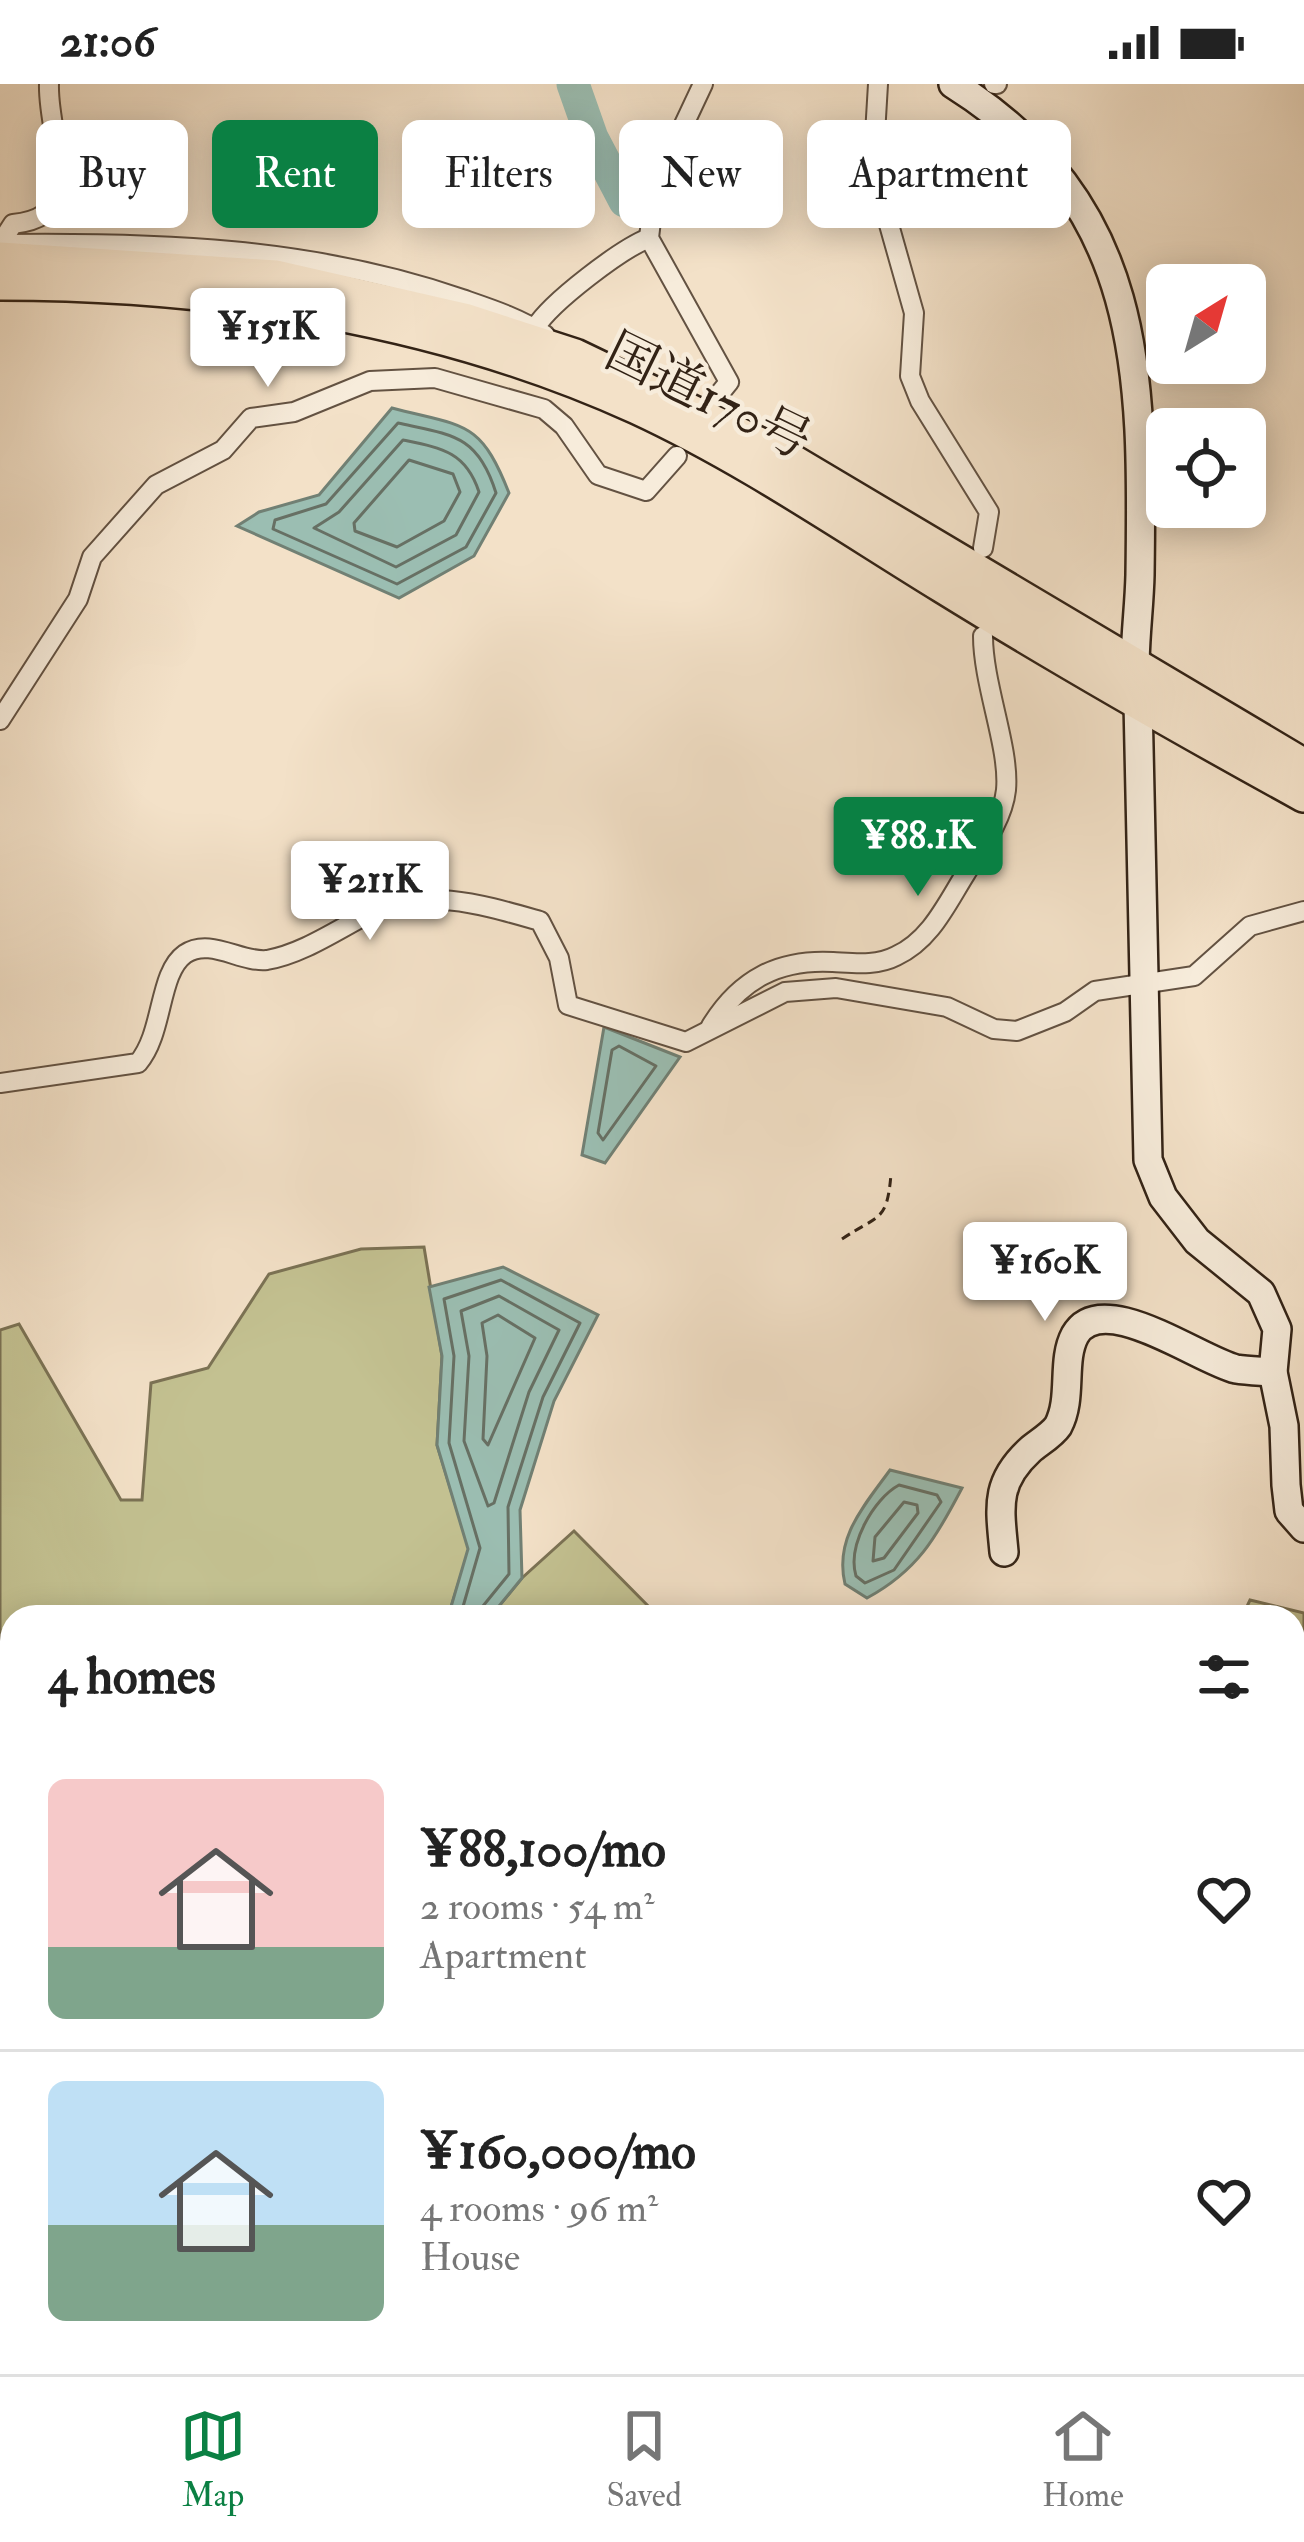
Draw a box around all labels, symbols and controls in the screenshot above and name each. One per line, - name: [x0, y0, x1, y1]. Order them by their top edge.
- text: 21:06: [60, 14, 156, 70]
- chip: Buy: [36, 120, 188, 228]
- chip: Rent: [212, 120, 378, 228]
- chip: Filters: [402, 120, 595, 228]
- chip: New: [619, 120, 783, 228]
- chip: Apartment: [807, 120, 1071, 228]
- north arrow: [1146, 264, 1266, 384]
- map controls: [1146, 264, 1266, 528]
- pin: ¥151K: [184, 288, 352, 390]
- text: ¥151K: [217, 302, 319, 351]
- street label: 国道170号: [595, 320, 821, 474]
- button: locate: [1146, 408, 1266, 528]
- pin: ¥88.1K: [820, 797, 1016, 899]
- text: ¥88.1K: [861, 811, 975, 860]
- pin: ¥211K: [286, 841, 454, 943]
- text: ¥211K: [318, 855, 422, 904]
- pin: ¥160K: [961, 1222, 1129, 1324]
- text: ¥160K: [990, 1236, 1100, 1285]
- icon: filters: [1191, 1644, 1257, 1710]
- text: 4 homes: [48, 1645, 216, 1709]
- text: ¥88,100/mo: [420, 1818, 666, 1882]
- icon: home: [144, 1827, 288, 1971]
- icon: heart: [1191, 1866, 1257, 1932]
- text: 2 rooms · 54 m²: [420, 1882, 654, 1931]
- text: Apartment: [420, 1931, 587, 1980]
- text: ¥160,000/mo: [420, 2120, 696, 2184]
- icon: home: [144, 2129, 288, 2273]
- icon: heart: [1191, 2168, 1257, 2234]
- text: 4 rooms · 96 m²: [420, 2184, 658, 2233]
- text: House: [420, 2233, 520, 2282]
- tab: Map: [180, 2403, 246, 2516]
- tab: Saved: [606, 2403, 682, 2516]
- tab: Home: [1042, 2403, 1124, 2516]

